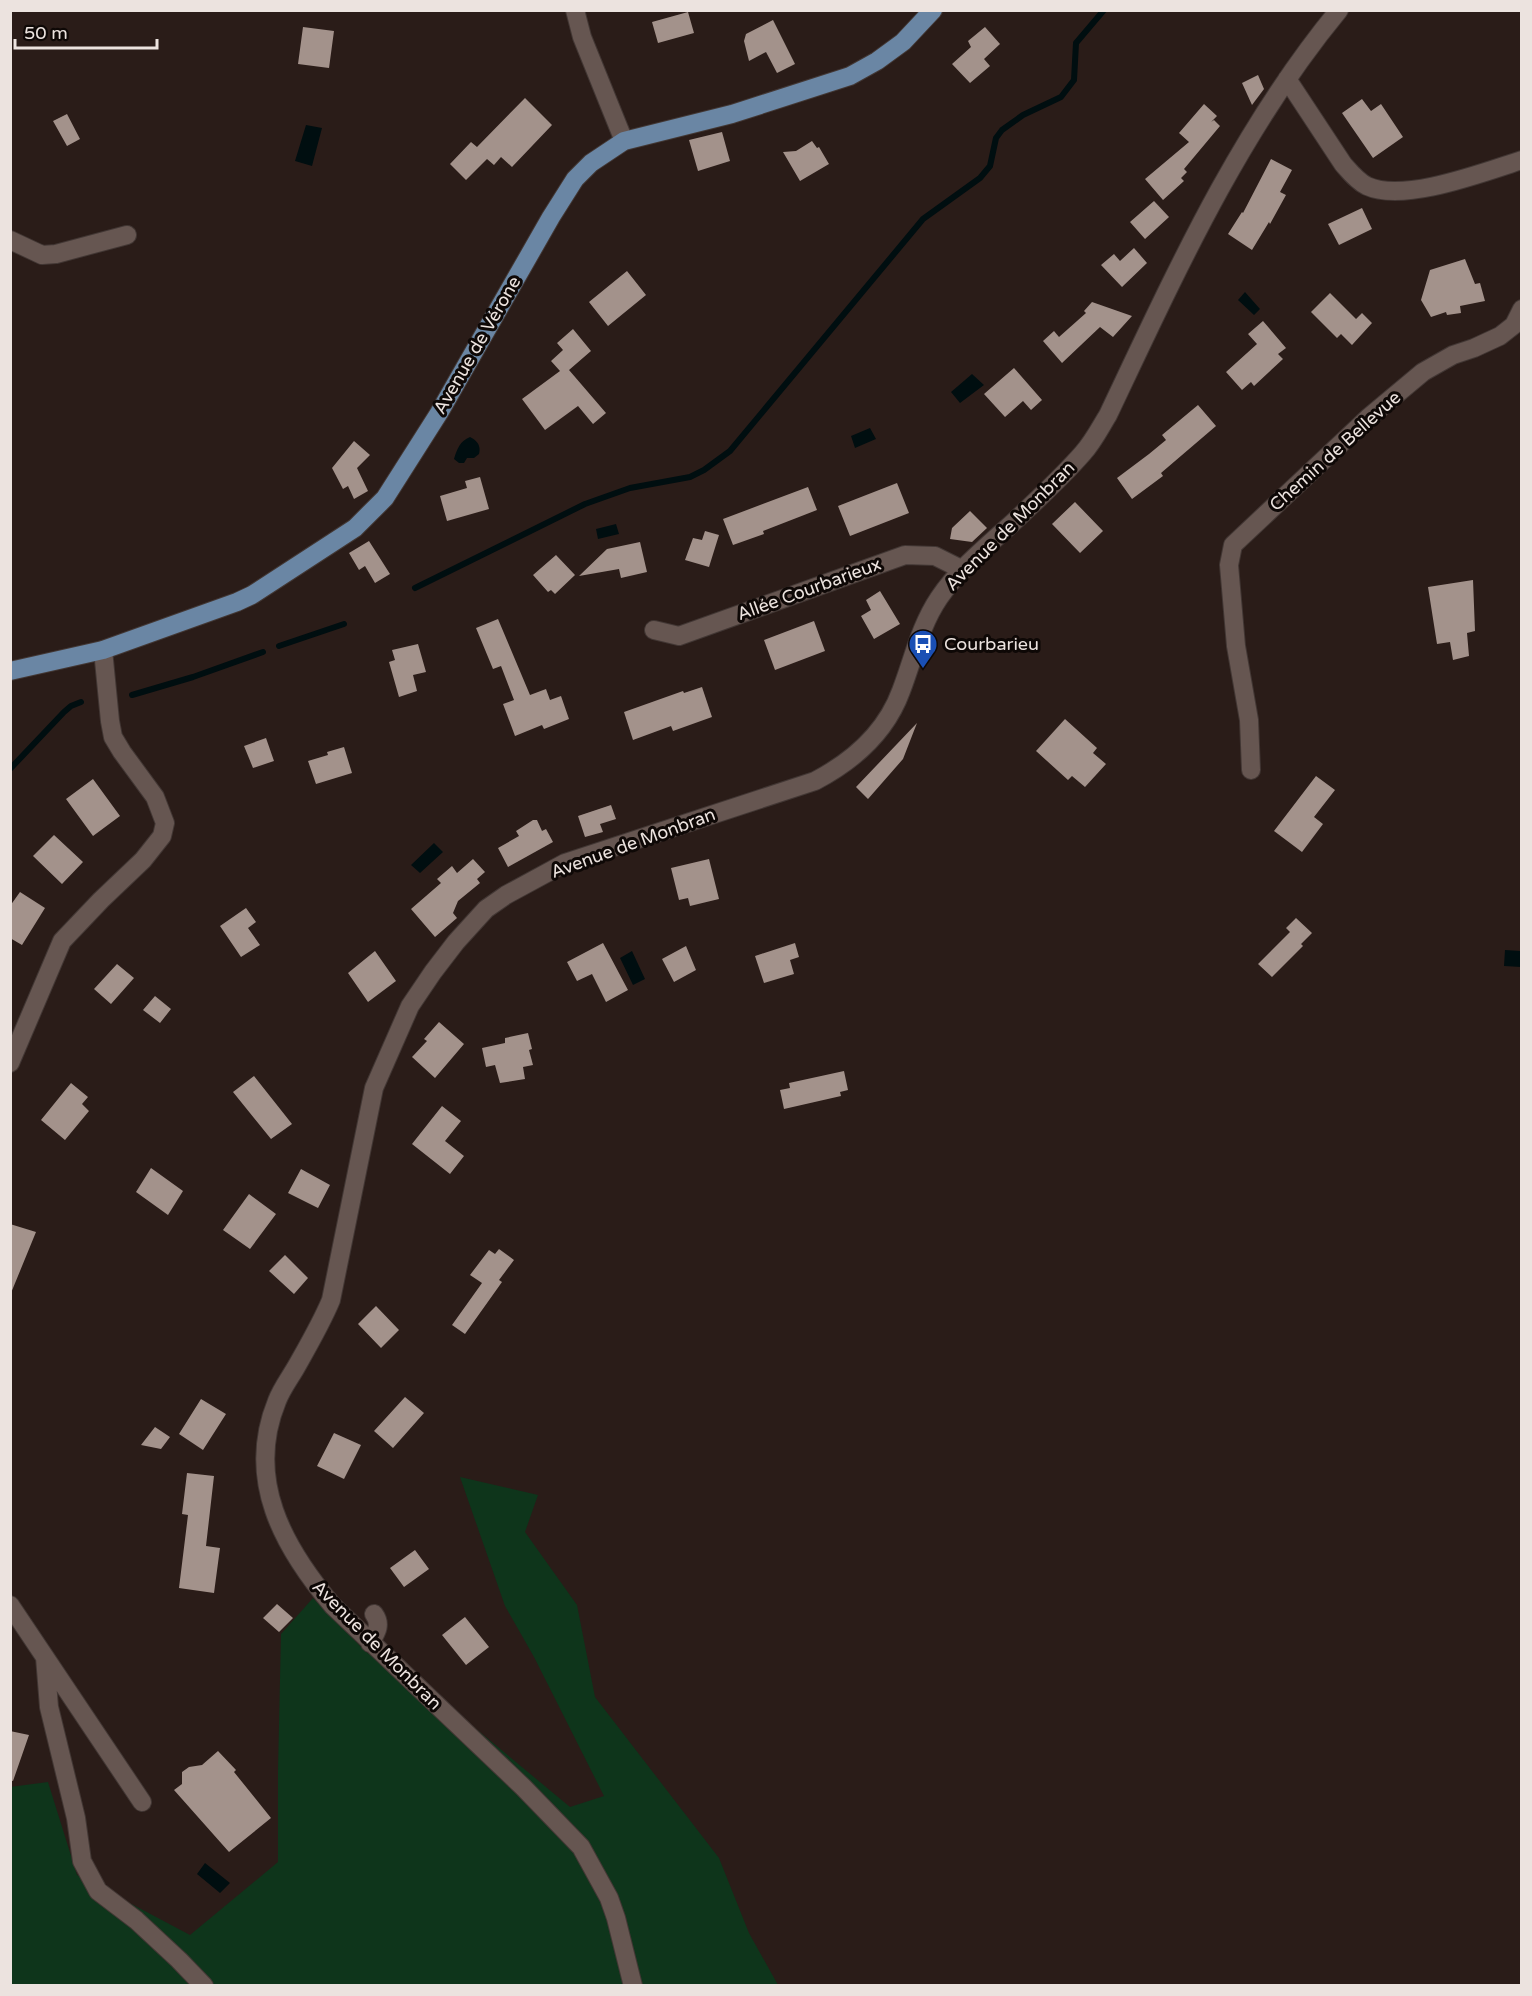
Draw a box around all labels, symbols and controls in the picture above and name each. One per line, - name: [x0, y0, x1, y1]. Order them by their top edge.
- scale bar: [15, 12, 158, 50]
- text: 50 m: [24, 22, 68, 44]
- street label: Avenue de Vérone: [429, 272, 525, 418]
- street label: Chemin de Bellevue: [1265, 386, 1405, 516]
- street label: Avenue de Monbran: [941, 457, 1079, 595]
- street label: Allée Courbarieux: [734, 553, 884, 625]
- bus stop icon: Courbarieu: [907, 628, 939, 670]
- place label: Courbarieu: [944, 633, 1039, 655]
- street label: Avenue de Monbran: [548, 803, 718, 883]
- street label: Avenue de Monbran: [308, 1576, 446, 1714]

